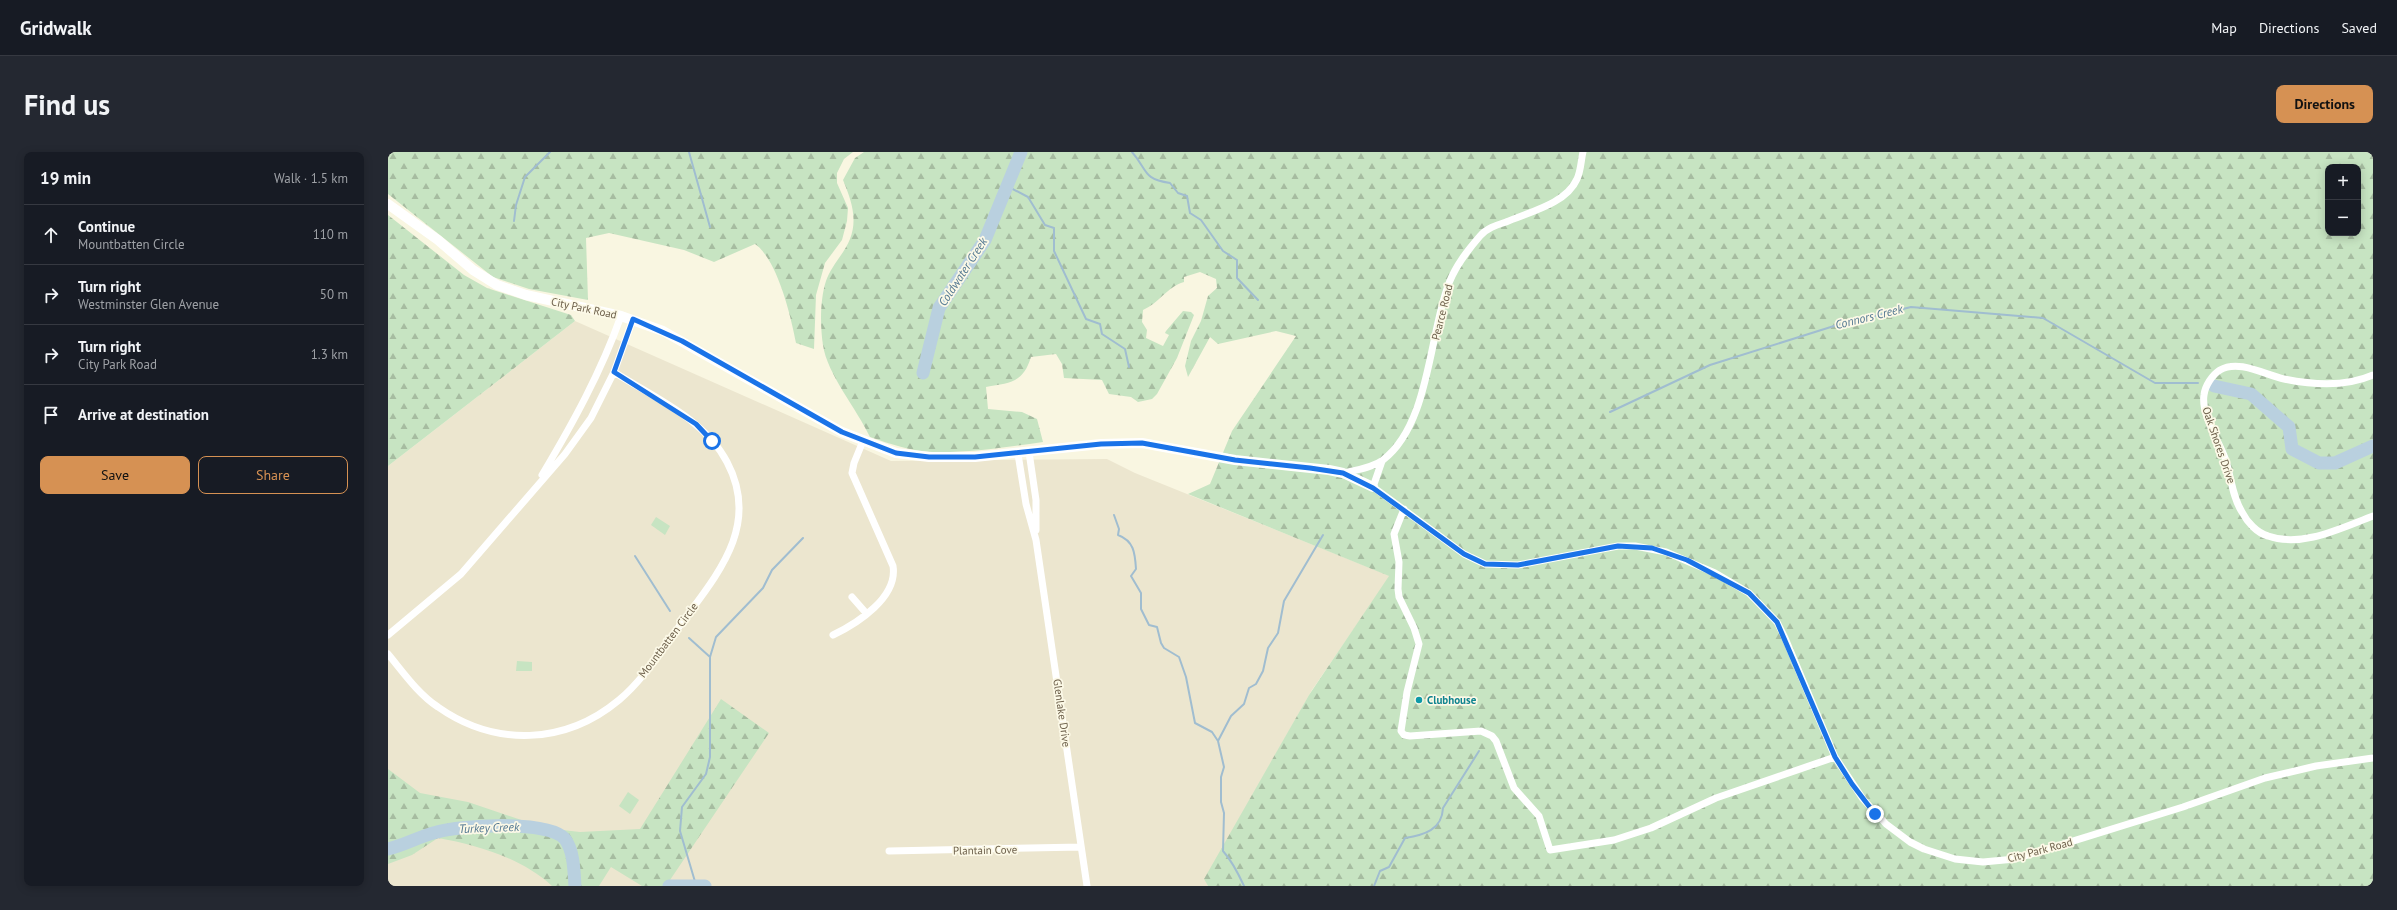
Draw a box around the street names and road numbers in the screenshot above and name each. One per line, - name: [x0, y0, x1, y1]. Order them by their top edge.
- street label: Pearce Road: [1428, 283, 1456, 341]
- street label: City Park Road: [550, 294, 618, 322]
- street label: Oak Shores Drive: [2199, 405, 2239, 486]
- street label: Mountbatten Circle: [635, 599, 701, 680]
- street label: Glenlake Drive: [1050, 678, 1074, 748]
- street label: City Park Road: [2006, 835, 2074, 865]
- street label: Plantain Cove: [953, 842, 1018, 858]

